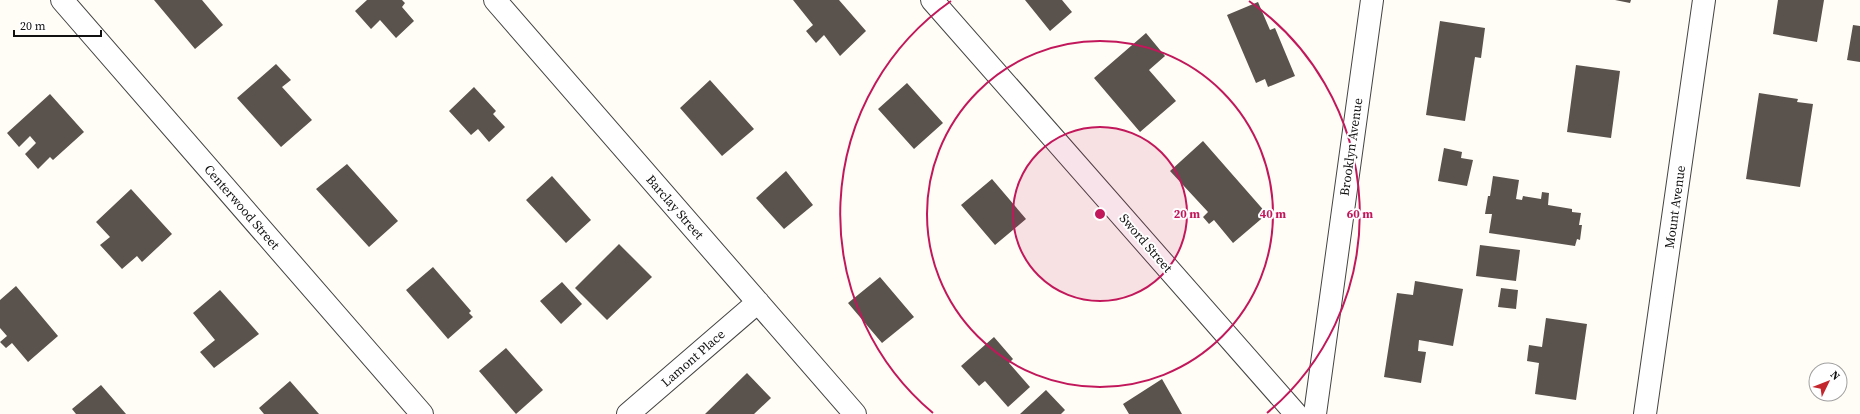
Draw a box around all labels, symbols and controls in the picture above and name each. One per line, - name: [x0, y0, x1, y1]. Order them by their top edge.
- scale bar: [14, 12, 101, 38]
- text: 20 m: [20, 18, 46, 34]
- street label: Brooklyn Avenue: [1336, 97, 1366, 197]
- street label: Centerwood Street: [200, 161, 284, 254]
- street label: Mount Avenue: [1661, 164, 1689, 250]
- street label: Barclay Street: [642, 171, 708, 243]
- text: 20 m: [1174, 206, 1200, 222]
- text: 40 m: [1260, 206, 1286, 222]
- text: 60 m: [1347, 206, 1373, 222]
- centre of rings: [1093, 207, 1107, 221]
- street label: Sword Street: [1116, 210, 1177, 277]
- street label: Lamont Place: [658, 325, 729, 390]
- north arrow: [1808, 362, 1848, 402]
- text: N: [1827, 367, 1843, 384]

